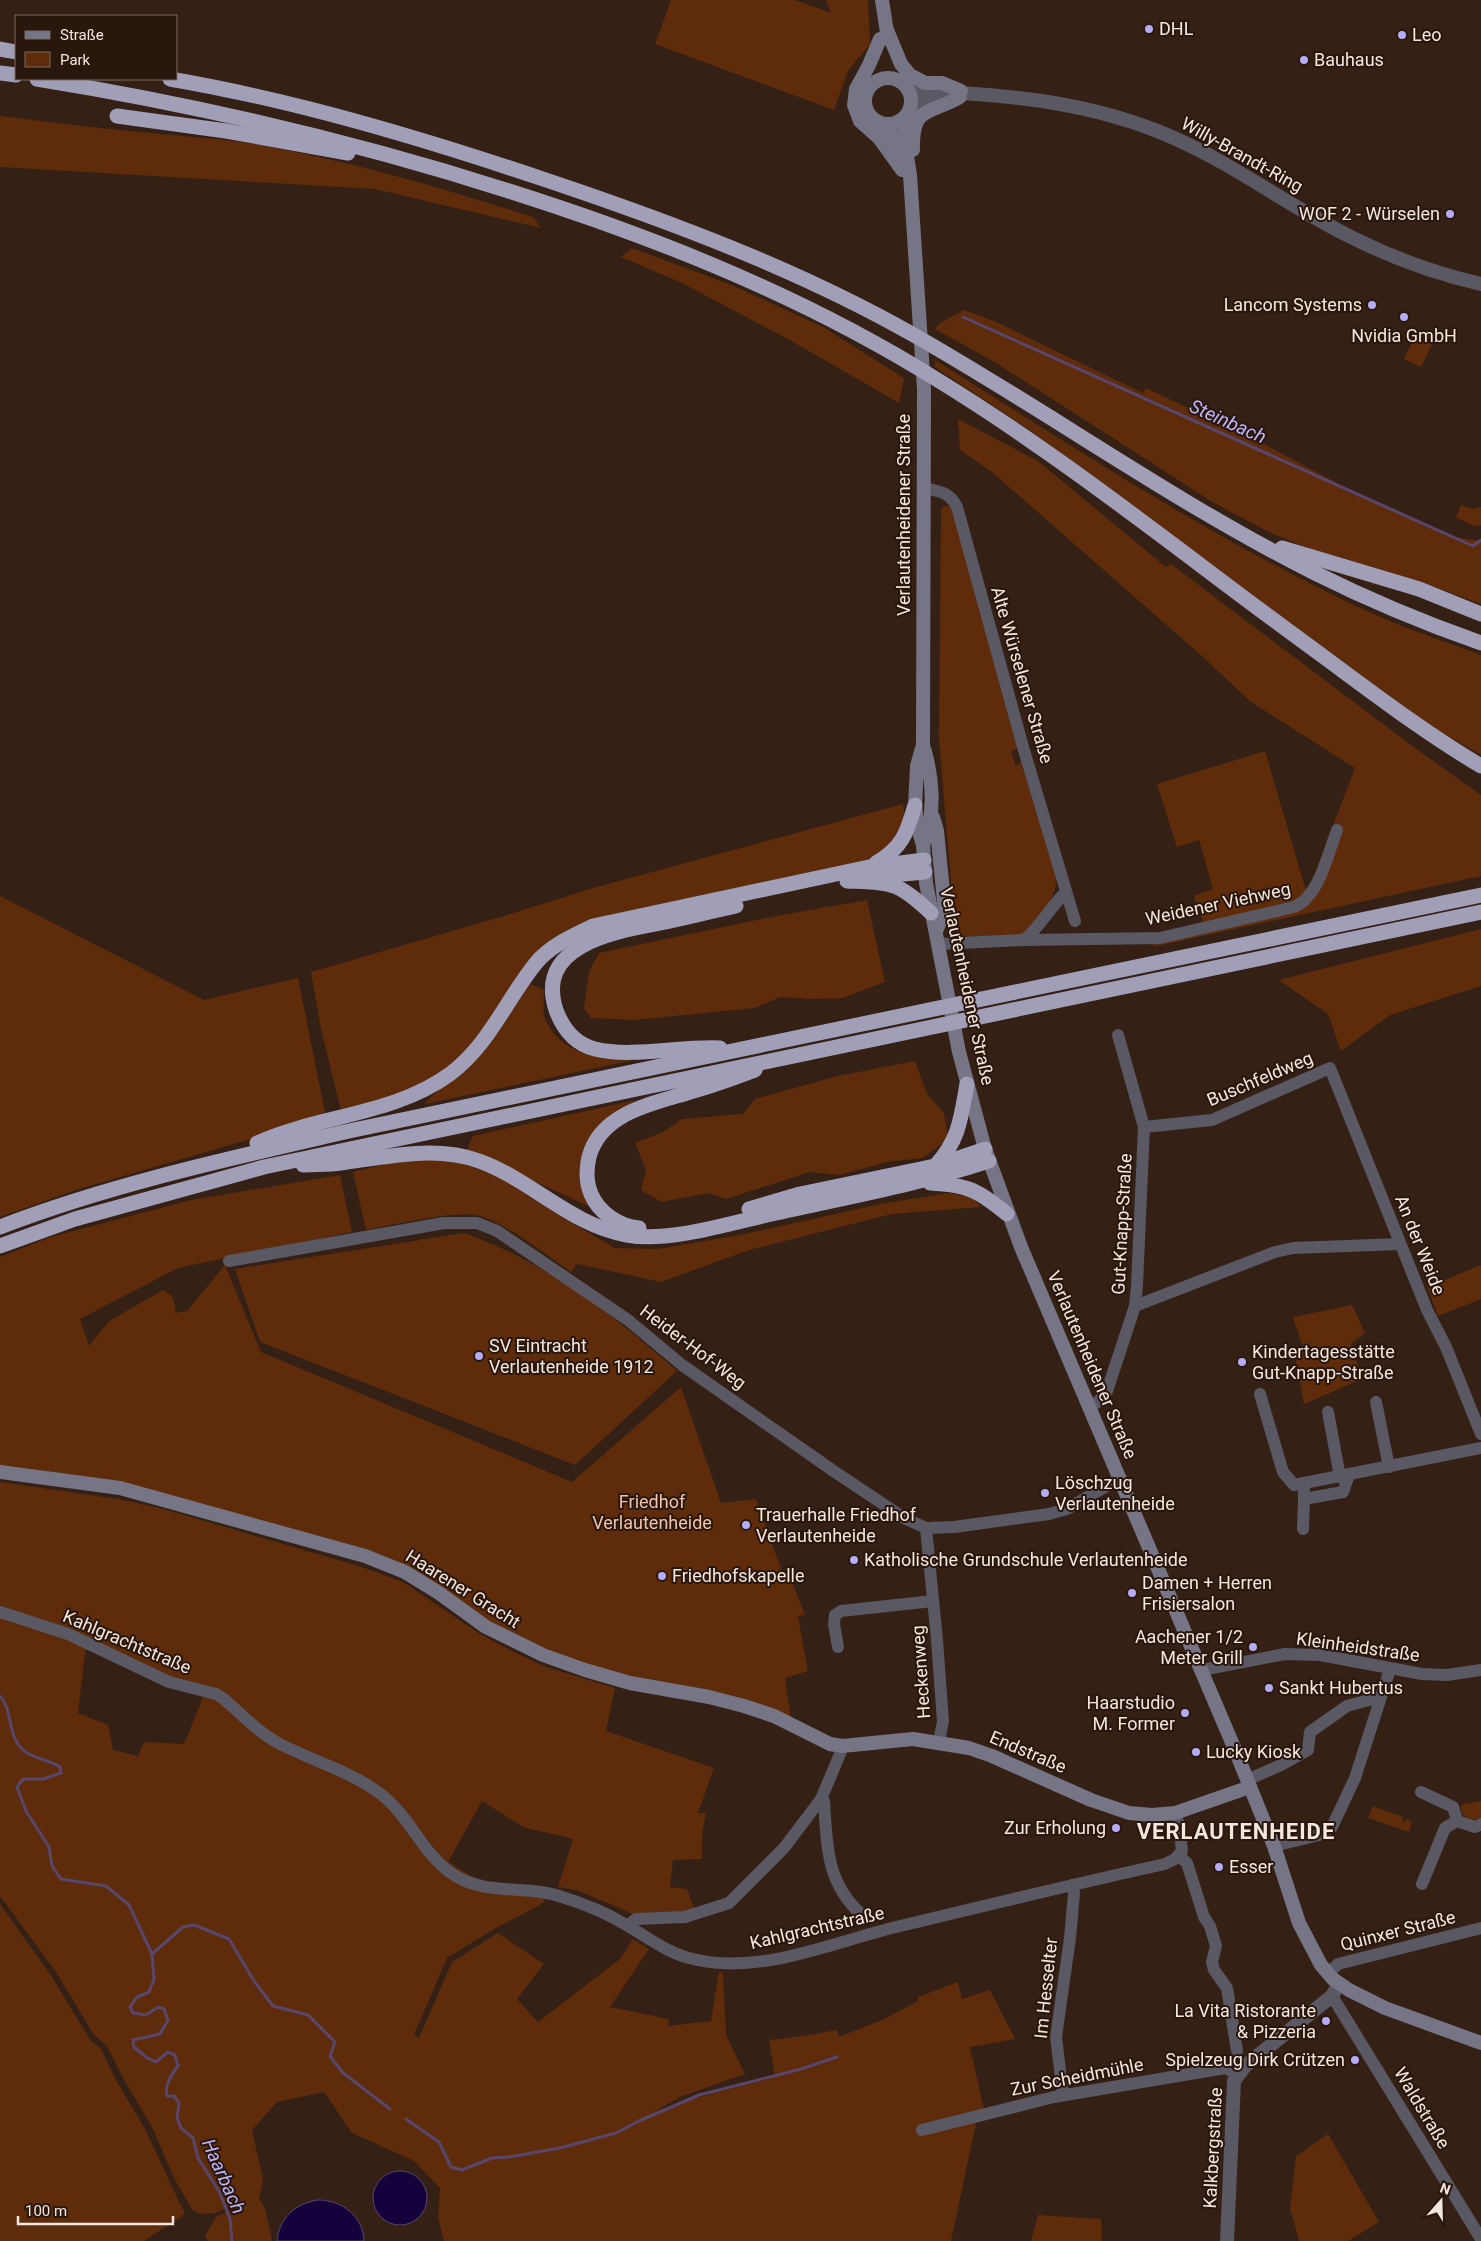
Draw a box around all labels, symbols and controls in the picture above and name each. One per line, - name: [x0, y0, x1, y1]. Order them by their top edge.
- legend: [15, 15, 178, 80]
- place label: DHL: [1159, 18, 1194, 39]
- marker: DHL: [1143, 23, 1155, 35]
- place label: Leo: [1412, 24, 1442, 45]
- text: Straße: [60, 26, 104, 44]
- marker: Leo: [1396, 29, 1408, 41]
- place label: Bauhaus: [1314, 49, 1384, 70]
- text: Park: [60, 51, 91, 69]
- marker: Bauhaus: [1298, 54, 1310, 66]
- street label: Willy-Brandt-Ring: [1178, 112, 1307, 197]
- place label: WOF 2 - Würselen: [1299, 203, 1440, 224]
- marker: WOF 2 - Würselen: [1444, 208, 1456, 220]
- place label: Lancom Systems: [1224, 294, 1362, 315]
- marker: Lancom Systems: [1366, 299, 1378, 311]
- marker: Nvidia GmbH: [1398, 311, 1410, 323]
- place label: Nvidia GmbH: [1351, 325, 1457, 346]
- water label: Steinbach: [1186, 394, 1270, 449]
- street label: Verlautenheidener Straße: [893, 414, 914, 616]
- street label: Alte Würselener Straße: [987, 584, 1058, 766]
- street label: Weidener Viehweg: [1143, 878, 1292, 929]
- street label: Verlautenheidener Straße: [936, 885, 999, 1087]
- street label: Buschfeldweg: [1204, 1047, 1316, 1110]
- street label: Gut-Knapp-Straße: [1107, 1153, 1136, 1295]
- street label: An der Weide: [1391, 1192, 1450, 1298]
- street label: Verlautenheidener Straße: [1043, 1268, 1142, 1462]
- street label: Heider-Hof-Weg: [636, 1300, 750, 1393]
- place label: SV Eintracht Verlautenheide 1912: [489, 1335, 654, 1377]
- place label: Kindertagesstätte Gut-Knapp-Straße: [1252, 1341, 1395, 1383]
- marker: SV Eintracht Verlautenheide 1912: [473, 1350, 485, 1362]
- marker: Kindertagesstätte Gut-Knapp-Straße: [1236, 1356, 1248, 1368]
- place label: Löschzug Verlautenheide: [1055, 1472, 1175, 1514]
- marker: Löschzug Verlautenheide: [1039, 1487, 1051, 1499]
- park label: Friedhof Verlautenheide: [592, 1491, 712, 1533]
- place label: Trauerhalle Friedhof Verlautenheide: [756, 1504, 917, 1546]
- marker: Trauerhalle Friedhof Verlautenheide: [740, 1519, 752, 1531]
- street label: Haarener Gracht: [402, 1545, 524, 1632]
- place label: Katholische Grundschule Verlautenheide: [864, 1549, 1188, 1570]
- marker: Katholische Grundschule Verlautenheide: [848, 1554, 860, 1566]
- place label: Friedhofskapelle: [672, 1565, 805, 1586]
- marker: Friedhofskapelle: [656, 1570, 668, 1582]
- place label: Damen + Herren Frisiersalon: [1142, 1572, 1272, 1614]
- marker: Damen + Herren Frisiersalon: [1126, 1587, 1138, 1599]
- street label: Kahlgrachtstraße: [60, 1605, 194, 1678]
- street label: Heckenweg: [907, 1625, 934, 1719]
- place label: Aachener 1/2 Meter Grill: [1135, 1626, 1243, 1668]
- street label: Kleinheidstraße: [1295, 1627, 1421, 1666]
- marker: Aachener 1/2 Meter Grill: [1247, 1641, 1259, 1653]
- place label: Sankt Hubertus: [1279, 1677, 1403, 1698]
- marker: Sankt Hubertus: [1263, 1682, 1275, 1694]
- place label: Haarstudio M. Former: [1087, 1692, 1175, 1734]
- marker: Haarstudio M. Former: [1179, 1707, 1191, 1719]
- street label: Endstraße: [987, 1726, 1070, 1777]
- place label: Lucky Kiosk: [1206, 1741, 1302, 1762]
- marker: Lucky Kiosk: [1190, 1746, 1202, 1758]
- place label: Zur Erholung: [1004, 1817, 1106, 1838]
- district label: VERLAUTENHEIDE: [1137, 1819, 1335, 1844]
- marker: Zur Erholung: [1110, 1822, 1122, 1834]
- place label: Esser: [1229, 1856, 1273, 1877]
- marker: Esser: [1213, 1861, 1225, 1873]
- street label: Kahlgrachtstraße: [748, 1902, 886, 1953]
- street label: Quinxer Straße: [1338, 1906, 1458, 1955]
- street label: Im Hesselter: [1030, 1936, 1061, 2040]
- place label: La Vita Ristorante & Pizzeria: [1174, 2000, 1316, 2042]
- marker: La Vita Ristorante & Pizzeria: [1320, 2015, 1332, 2027]
- place label: Spielzeug Dirk Crützen: [1165, 2049, 1345, 2070]
- street label: Zur Scheidmühle: [1009, 2053, 1145, 2100]
- marker: Spielzeug Dirk Crützen: [1349, 2054, 1361, 2066]
- street label: Waldstraße: [1390, 2063, 1455, 2152]
- street label: Kalkbergstraße: [1199, 2087, 1226, 2209]
- water label: Haarbach: [197, 2135, 250, 2217]
- north arrow: [1416, 2176, 1466, 2226]
- text: N: [1438, 2180, 1453, 2198]
- scale bar: [18, 2194, 172, 2226]
- text: 100 m: [25, 2202, 67, 2220]

